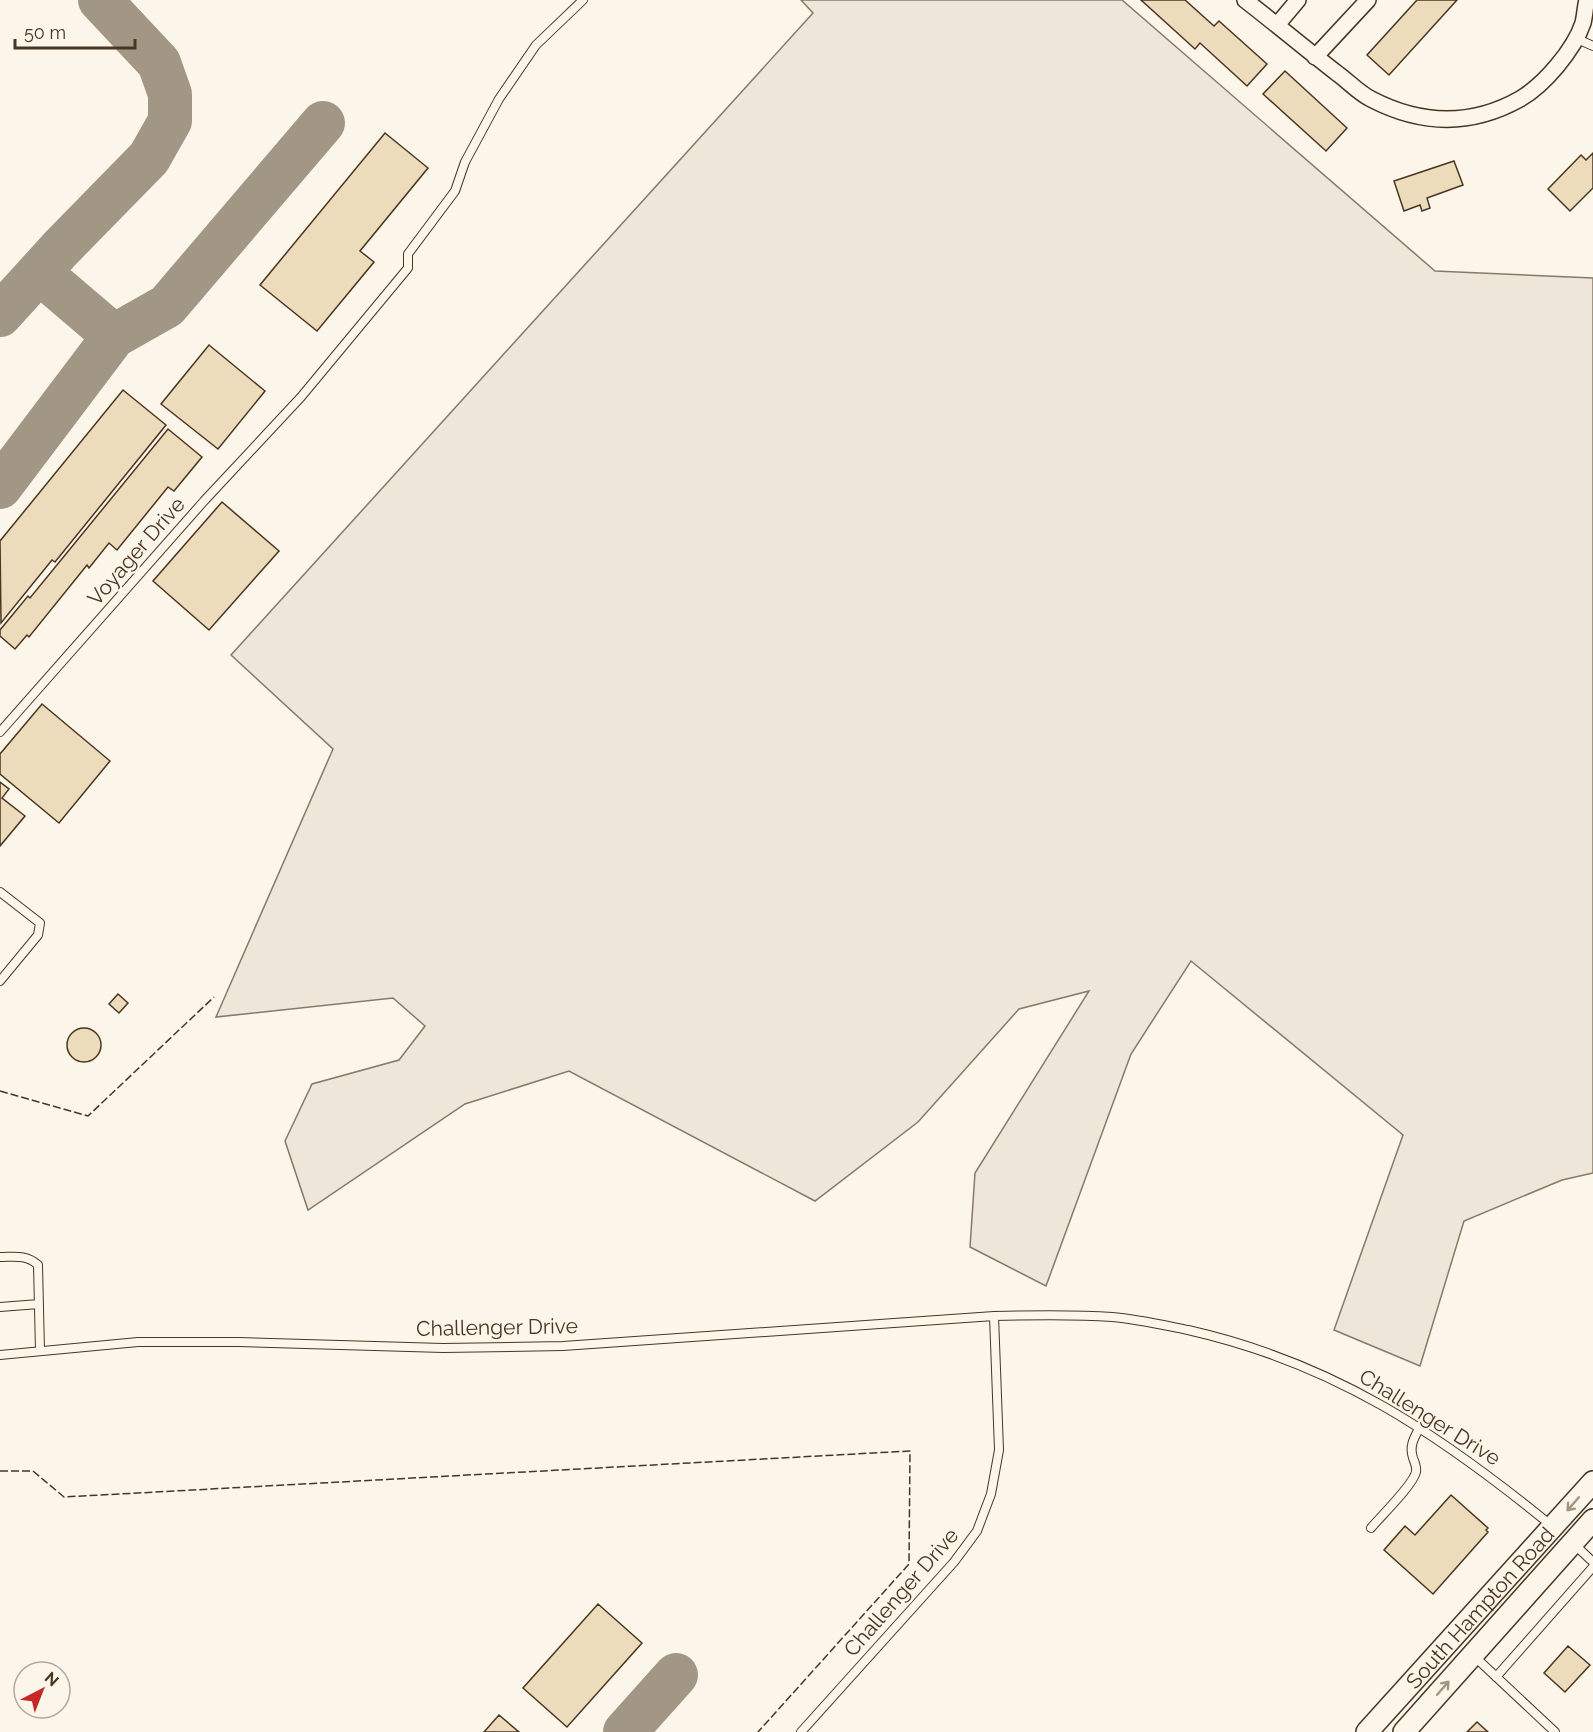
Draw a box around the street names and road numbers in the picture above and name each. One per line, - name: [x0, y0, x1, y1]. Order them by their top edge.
- street label: Voyager Drive: [82, 492, 190, 610]
- street label: Challenger Drive: [416, 1313, 578, 1341]
- street label: Challenger Drive: [1355, 1364, 1505, 1470]
- street label: South Hampton Road: [1400, 1522, 1559, 1693]
- street label: Challenger Drive: [839, 1523, 963, 1661]

